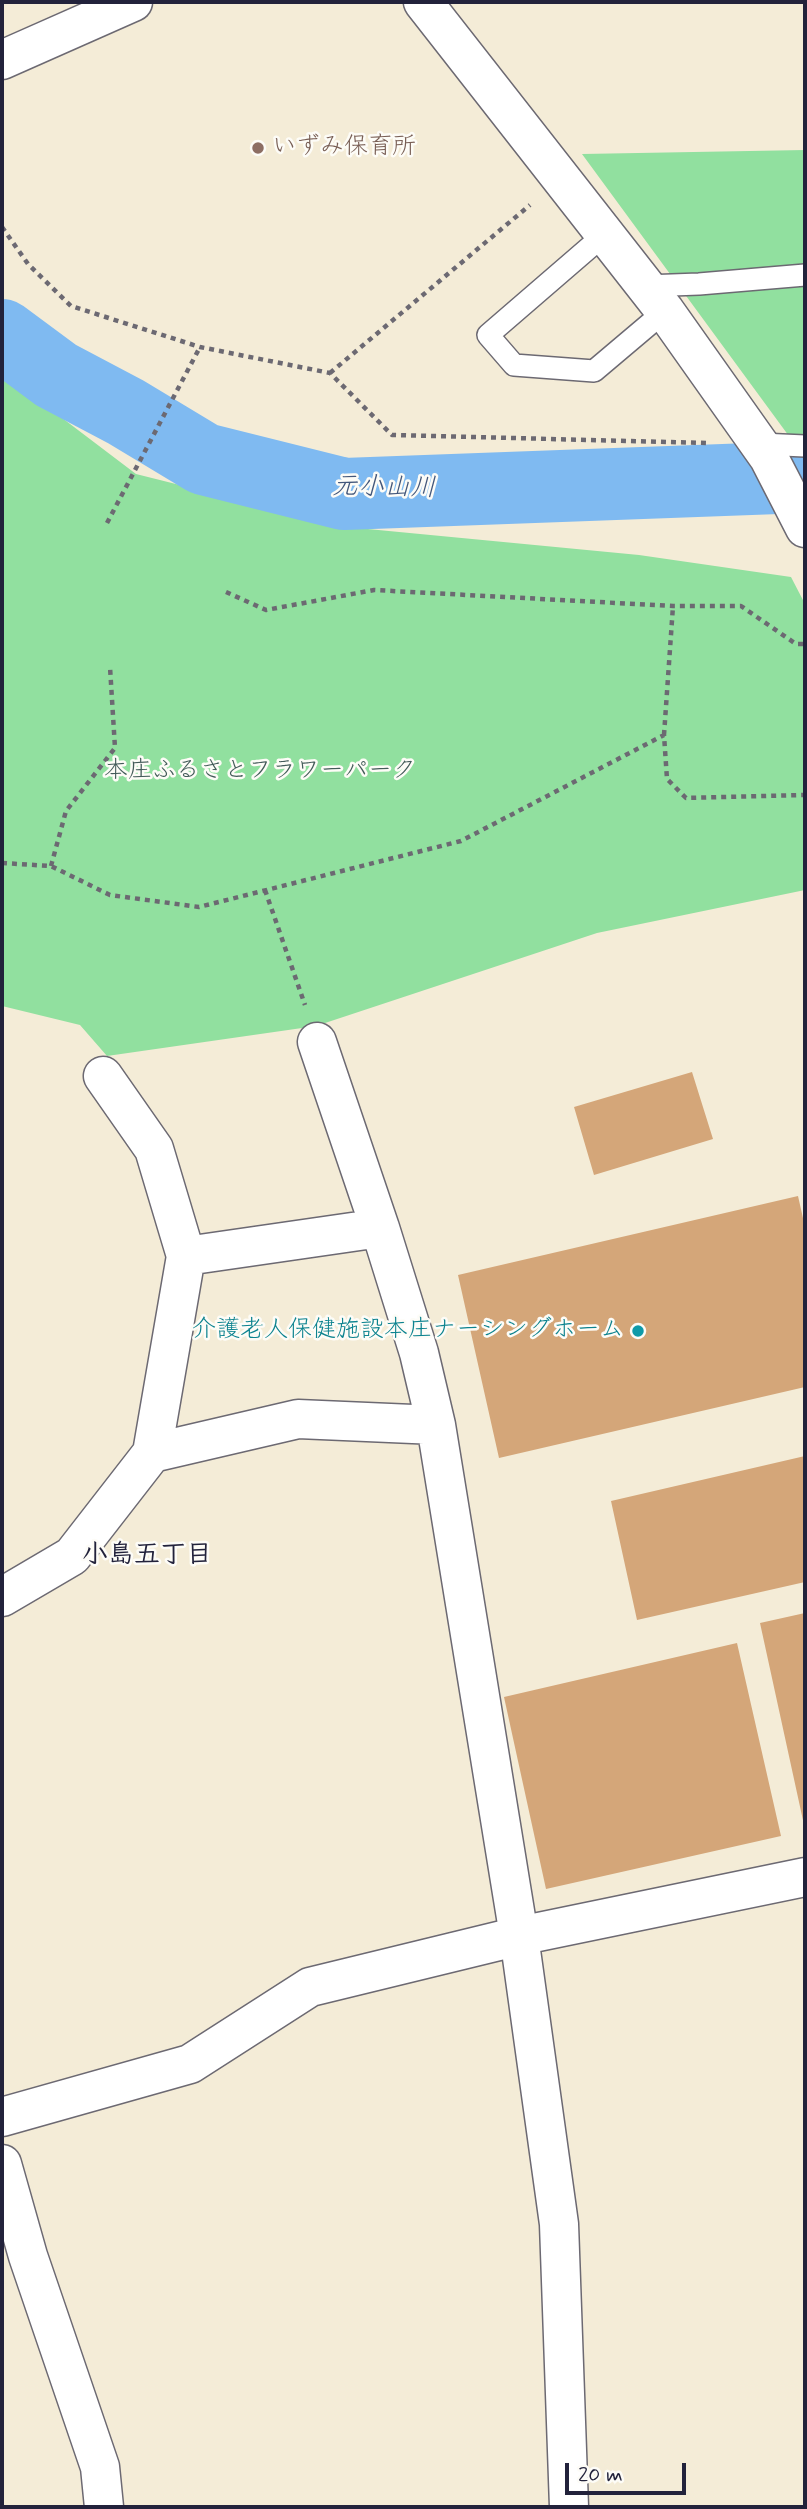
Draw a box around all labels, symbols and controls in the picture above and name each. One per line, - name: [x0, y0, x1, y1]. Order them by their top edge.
- place label: いずみ保育所: [272, 134, 416, 162]
- marker: いずみ保育所: [250, 140, 266, 156]
- water label: 元小山川: [332, 472, 436, 506]
- park label: 本庄ふるさとフラワーパーク: [104, 758, 416, 786]
- place label: 介護老人保健施設本庄ナーシングホーム: [192, 1317, 624, 1345]
- marker: 介護老人保健施設本庄ナーシングホーム: [630, 1323, 646, 1339]
- district label: 小島五丁目: [82, 1541, 212, 1573]
- scale bar: [569, 2450, 690, 2494]
- text: 20 m: [578, 2461, 623, 2489]

